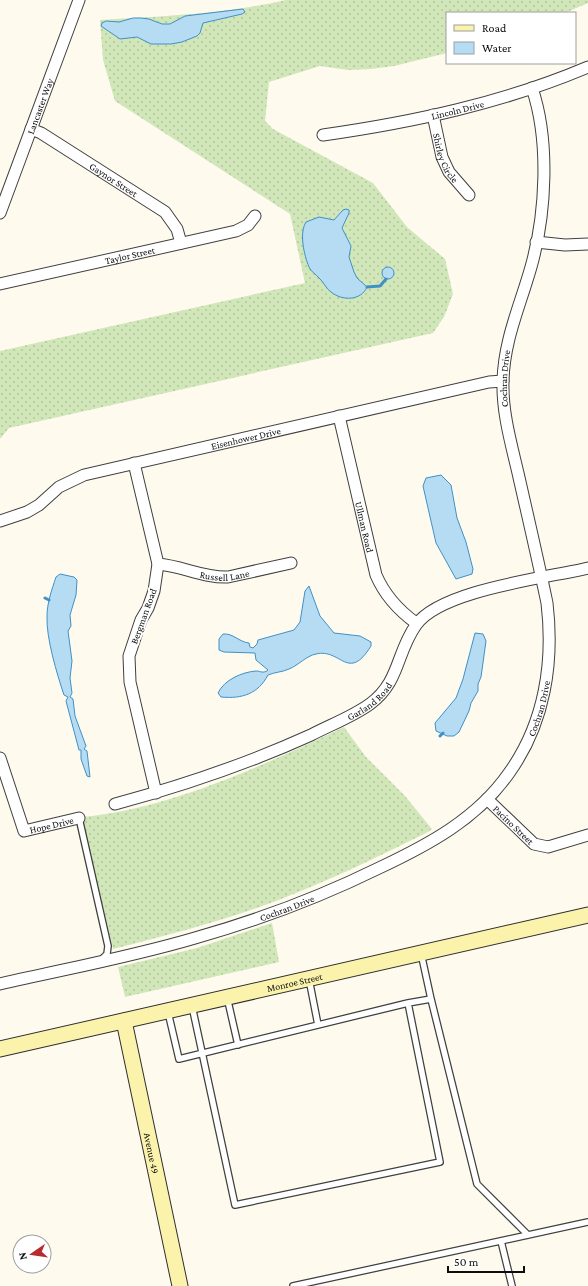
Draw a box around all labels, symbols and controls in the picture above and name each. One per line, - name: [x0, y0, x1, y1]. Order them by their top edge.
- legend: [446, 12, 576, 64]
- text: Road: [482, 21, 507, 35]
- text: Water: [482, 41, 512, 55]
- street label: Lancaster Way: [25, 76, 56, 136]
- street label: Lincoln Drive: [430, 98, 486, 122]
- street label: Shirley Circle: [431, 132, 461, 185]
- street label: Gaynor Street: [87, 160, 140, 199]
- street label: Taylor Street: [104, 244, 157, 266]
- street label: Cochran Drive: [498, 348, 513, 408]
- street label: Eisenhower Drive: [210, 425, 282, 452]
- street label: Ullman Road: [353, 501, 376, 554]
- street label: Russell Lane: [199, 567, 251, 583]
- street label: Bergman Road: [128, 586, 159, 645]
- street label: Cochran Drive: [526, 679, 552, 738]
- street label: Garland Road: [345, 680, 395, 723]
- street label: Pacino Street: [491, 803, 536, 847]
- street label: Hope Drive: [28, 814, 75, 836]
- street label: Cochran Drive: [258, 893, 316, 923]
- street label: Monroe Street: [266, 971, 324, 994]
- street label: Avenue 49: [142, 1132, 161, 1175]
- north arrow: [12, 1234, 52, 1274]
- scale bar: [448, 1248, 524, 1274]
- text: N: [15, 1251, 29, 1261]
- text: 50 m: [454, 1255, 479, 1269]

